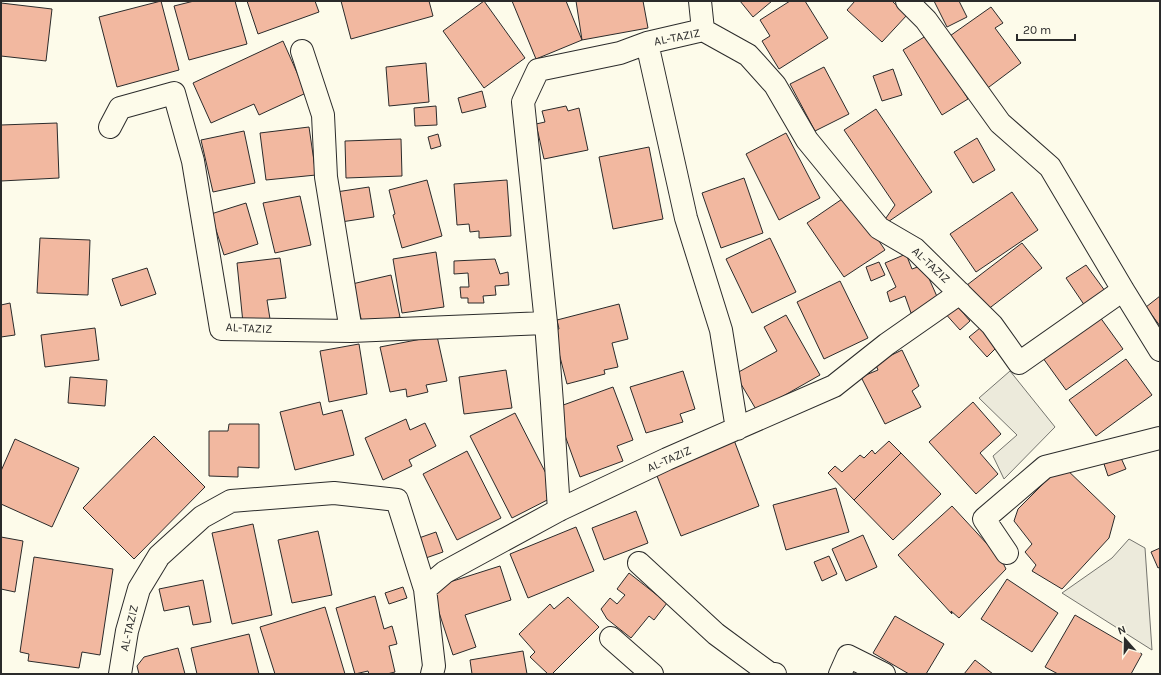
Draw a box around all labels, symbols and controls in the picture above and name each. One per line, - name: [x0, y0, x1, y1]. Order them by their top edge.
- scale bar: [1017, 16, 1075, 42]
- text: 20 m: [1023, 23, 1051, 37]
- street label: AL-TAZIZ: [653, 26, 701, 48]
- street label: AL-TAZIZ: [909, 244, 953, 286]
- street label: AL-TAZIZ: [225, 320, 273, 336]
- street label: AL-TAZIZ: [645, 443, 693, 475]
- street label: AL-TAZIZ: [117, 604, 141, 652]
- north arrow: [1105, 619, 1145, 659]
- text: N: [1116, 623, 1128, 638]

